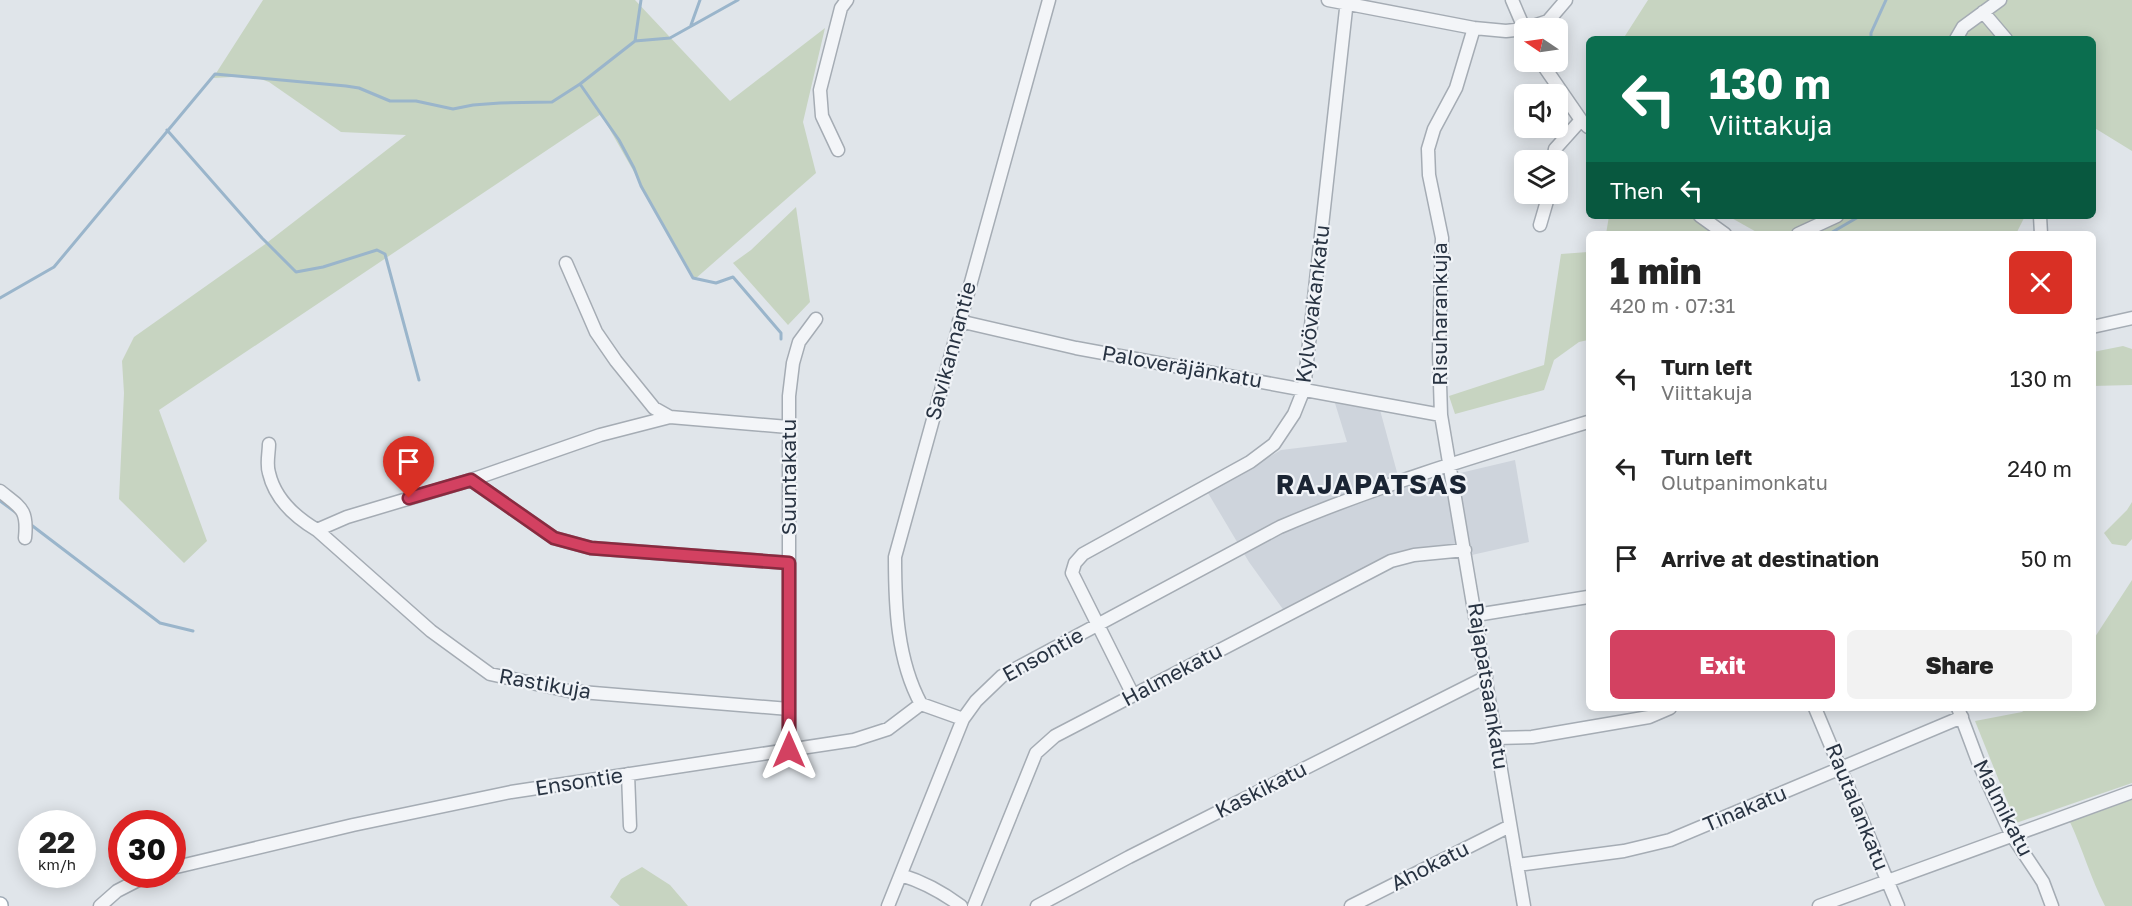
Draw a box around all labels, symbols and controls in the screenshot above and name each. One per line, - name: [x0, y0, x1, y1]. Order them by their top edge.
- north arrow: [1514, 18, 1568, 72]
- map controls: [1514, 18, 1568, 204]
- text: 130 m: [1709, 58, 1831, 108]
- icon: left: [1610, 60, 1688, 138]
- button: sound: [1514, 84, 1568, 138]
- text: Viittakuja: [1709, 109, 1832, 141]
- button: layers: [1514, 150, 1568, 204]
- icon: left: [1675, 174, 1708, 207]
- text: Then: [1610, 177, 1663, 204]
- street label: Kylvövakankatu: [1289, 223, 1335, 384]
- street label: Risuharankuja: [1426, 242, 1452, 386]
- text: 1 min: [1610, 249, 1701, 292]
- button: close: [2009, 251, 2072, 314]
- street label: Savikannantie: [919, 279, 981, 423]
- text: 420 m · 07:31: [1610, 293, 1735, 317]
- street label: Paloveräjänkatu: [1100, 339, 1264, 393]
- text: Turn left: [1661, 353, 1752, 380]
- icon: left: [1610, 362, 1643, 395]
- text: 130 m: [2010, 365, 2072, 392]
- text: Viittakuja: [1661, 380, 1752, 404]
- street label: Suuntakatu: [775, 419, 801, 535]
- pin: [383, 436, 434, 498]
- text: Turn left: [1661, 443, 1752, 470]
- icon: arrive: [392, 445, 425, 478]
- icon: left: [1610, 452, 1643, 485]
- text: 240 m: [2007, 455, 2072, 482]
- district label: RAJAPATSAS: [1276, 468, 1468, 500]
- text: Olutpanimonkatu: [1661, 470, 1828, 494]
- icon: arrive: [1610, 542, 1643, 575]
- text: Arrive at destination: [1661, 545, 1879, 572]
- text: 50 m: [2021, 545, 2072, 572]
- street label: Rajapatsaankatu: [1463, 601, 1515, 771]
- street label: Ensontie: [998, 621, 1087, 687]
- button: Exit: [1610, 630, 1835, 699]
- button: Share: [1847, 630, 2072, 699]
- street label: Halmekatu: [1117, 637, 1226, 711]
- street label: Rastikuja: [497, 662, 593, 704]
- position arrow: [757, 718, 821, 782]
- street label: Rautalankatu: [1821, 739, 1895, 874]
- street label: Kaskikatu: [1210, 755, 1311, 823]
- street label: Malmikatu: [1968, 755, 2039, 860]
- street label: Ensontie: [533, 761, 625, 801]
- street label: Tinakatu: [1699, 779, 1790, 837]
- speed limit sign: 30: [108, 810, 186, 888]
- text: 22: [39, 824, 75, 860]
- street label: Ahokatu: [1386, 834, 1473, 896]
- text: km/h: [38, 855, 76, 873]

